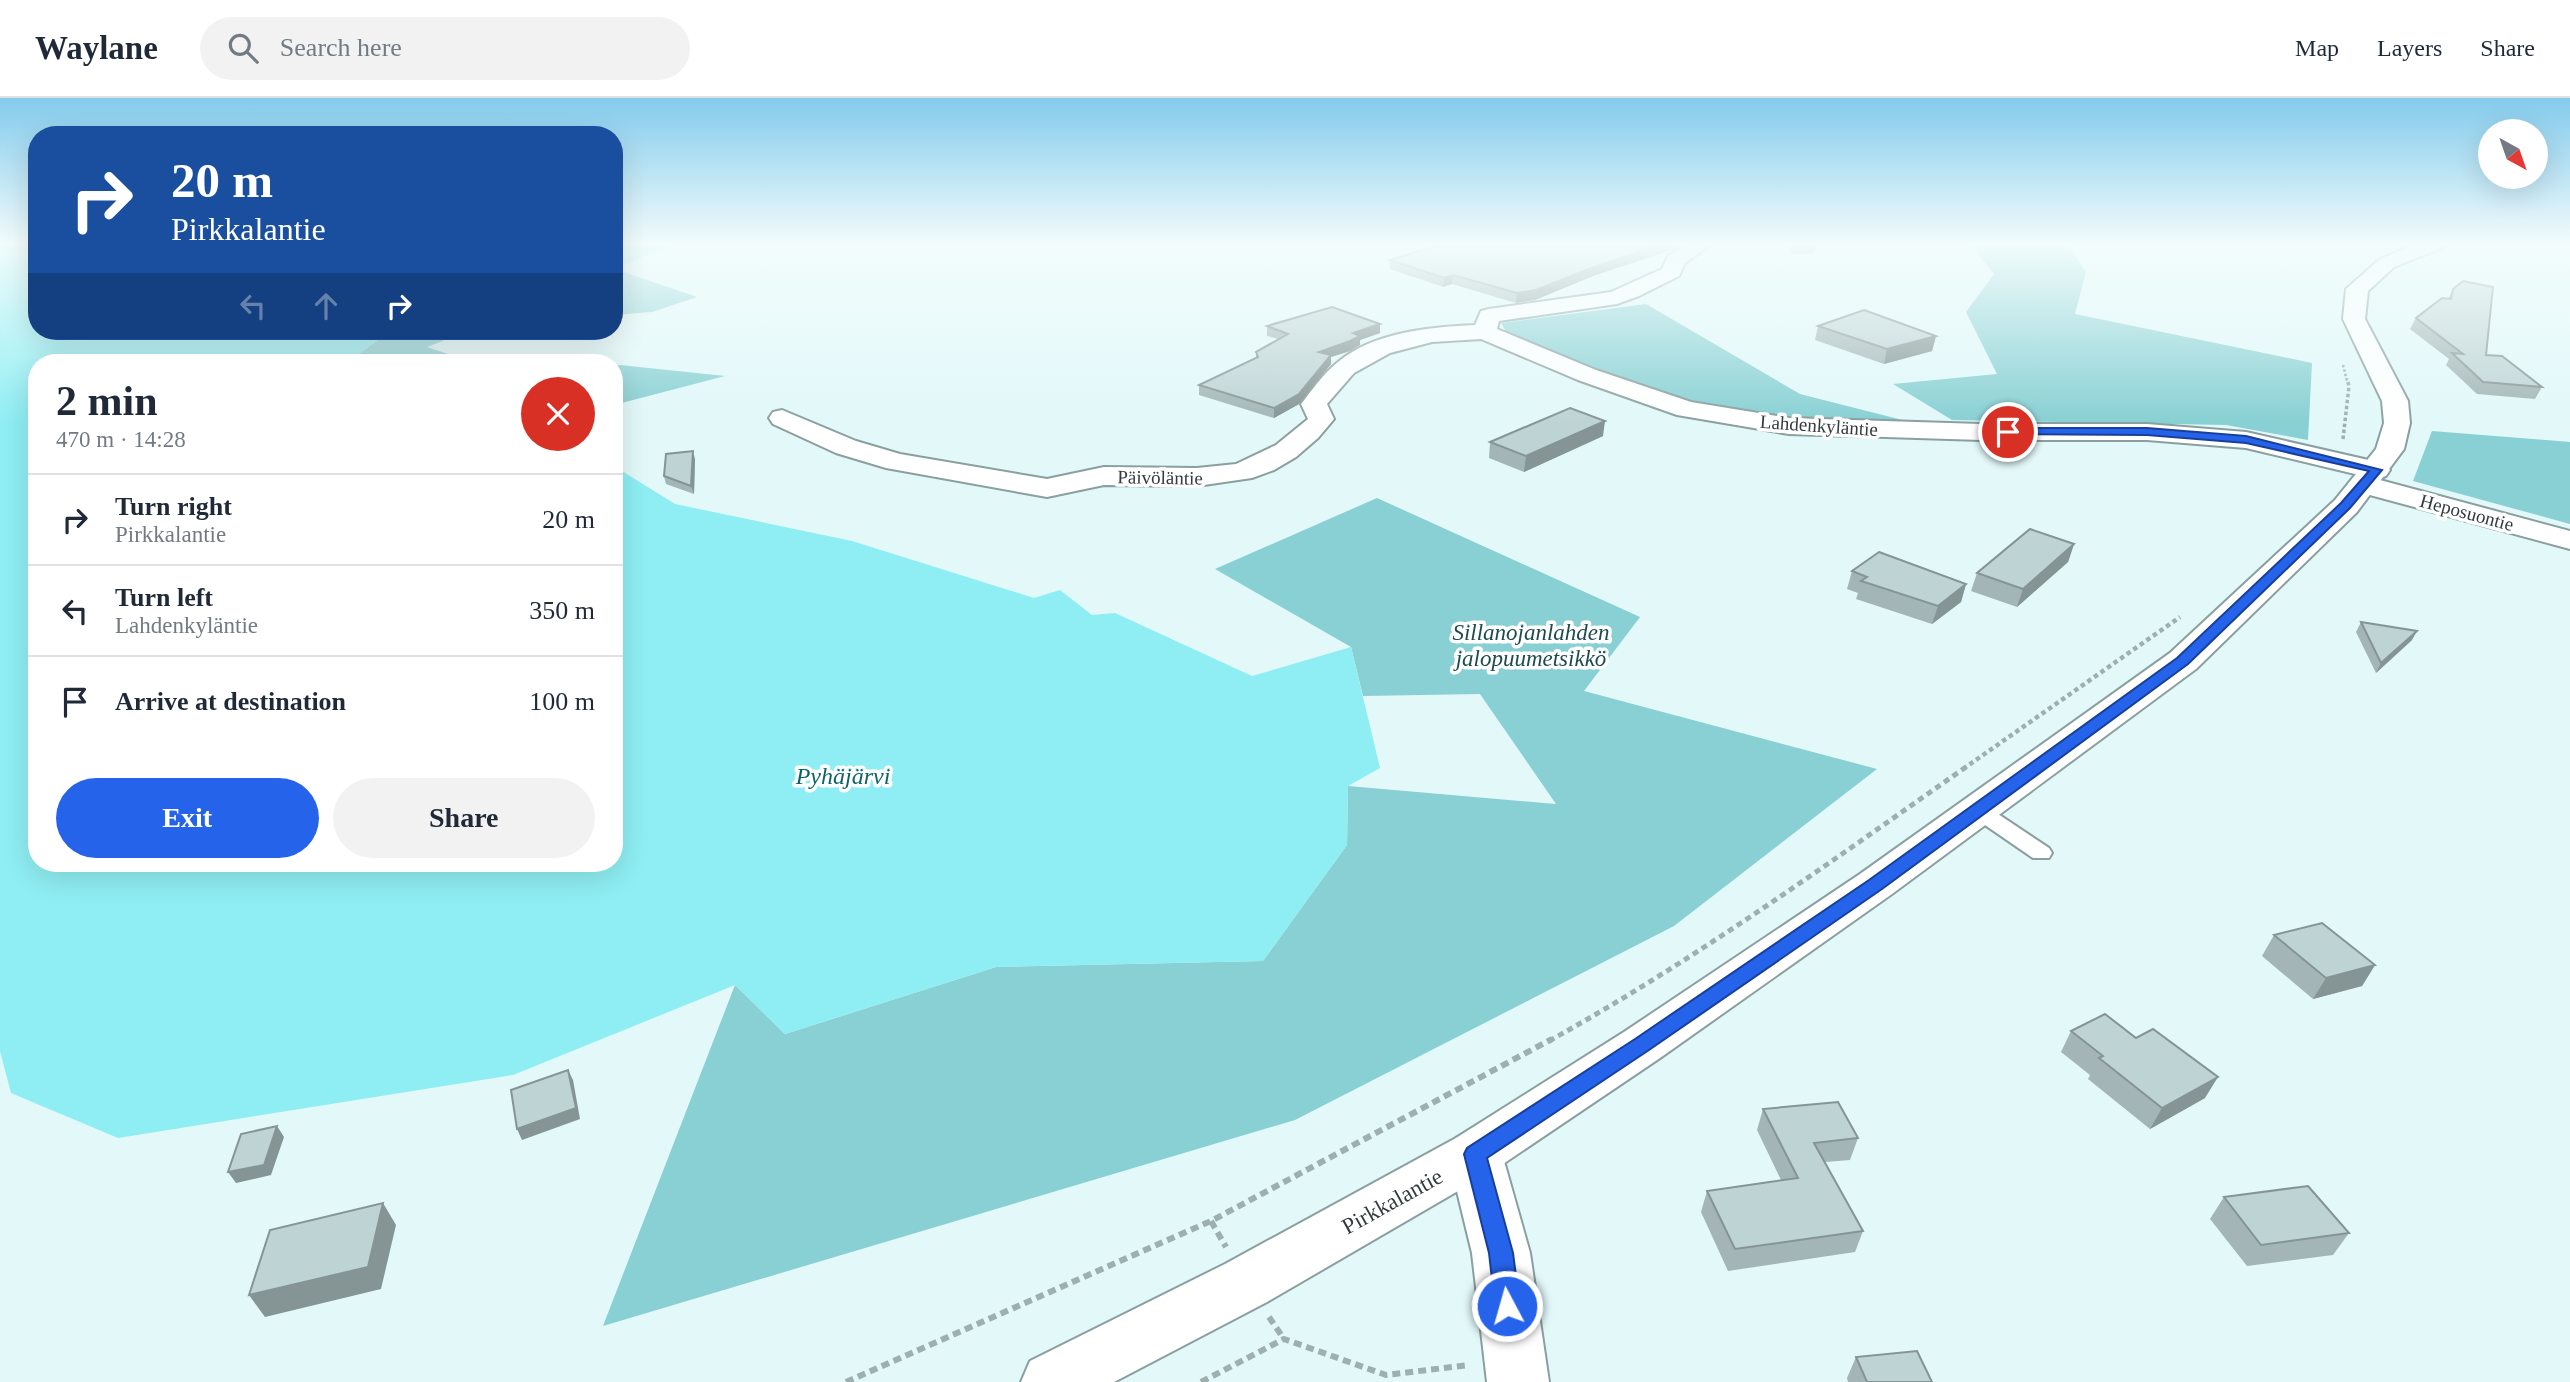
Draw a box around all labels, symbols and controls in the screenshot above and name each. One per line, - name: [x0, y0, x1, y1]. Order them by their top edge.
- search box: [200, 17, 690, 80]
- icon: search: [224, 29, 262, 67]
- text: Waylane: [35, 30, 158, 66]
- text: Search here: [280, 33, 402, 62]
- text: Map: [2295, 35, 2339, 61]
- text: Layers: [2377, 35, 2442, 61]
- text: Share: [2480, 35, 2535, 61]
- north arrow: [2478, 119, 2548, 189]
- map controls: [2478, 119, 2548, 189]
- text: 20 m: [171, 153, 273, 208]
- icon: right: [56, 154, 147, 245]
- text: Pirkkalantie: [171, 211, 326, 247]
- icon: left: [234, 287, 272, 325]
- icon: ahead: [307, 287, 345, 325]
- icon: right: [380, 287, 418, 325]
- button: close: [521, 377, 595, 451]
- text: 2 min: [56, 378, 158, 424]
- pin: [1978, 402, 2038, 462]
- street label: Lahdenkyläntie: [1759, 411, 1879, 440]
- icon: arrive: [1989, 413, 2027, 451]
- text: 470 m · 14:28: [56, 427, 186, 452]
- street label: Päivöläntie: [1117, 466, 1203, 489]
- street label: Heposuontie: [2418, 490, 2516, 535]
- text: Turn right: [115, 492, 232, 521]
- icon: right: [56, 501, 94, 539]
- text: 20 m: [542, 505, 595, 534]
- text: Pirkkalantie: [115, 522, 226, 547]
- text: Turn left: [115, 583, 213, 612]
- icon: left: [56, 592, 94, 630]
- text: 350 m: [529, 596, 595, 625]
- text: Lahdenkyläntie: [115, 613, 258, 638]
- park label: Sillanojanlahden jalopuumetsikkö: [1452, 620, 1610, 671]
- icon: arrive: [56, 683, 94, 721]
- text: Arrive at destination: [115, 687, 346, 716]
- text: 100 m: [529, 687, 595, 716]
- water label: Pyhäjärvi: [795, 763, 890, 789]
- button: Exit: [56, 778, 319, 858]
- button: Share: [333, 778, 595, 858]
- street label: Pirkkalantie: [1338, 1164, 1447, 1239]
- position arrow: [1470, 1269, 1544, 1343]

